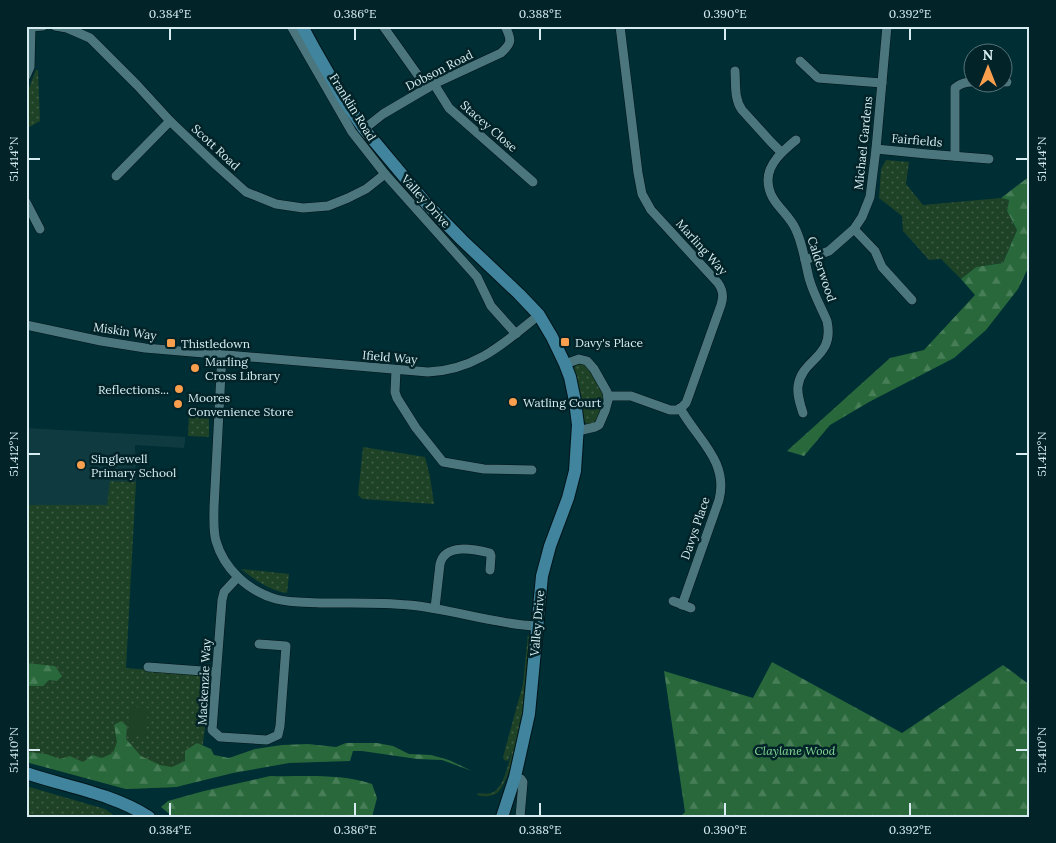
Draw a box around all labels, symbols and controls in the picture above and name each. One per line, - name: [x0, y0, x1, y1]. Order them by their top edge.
- text: 0.384°E: [149, 6, 191, 21]
- text: 0.386°E: [334, 6, 376, 21]
- text: 0.388°E: [519, 6, 561, 21]
- text: 0.390°E: [703, 6, 747, 21]
- text: 0.392°E: [889, 6, 931, 21]
- north arrow: [964, 42, 1014, 92]
- text: N: [983, 46, 994, 64]
- street label: Dobson Road: [403, 47, 475, 93]
- street label: Franklin Road: [326, 71, 380, 143]
- street label: Michael Gardens: [851, 95, 875, 191]
- street label: Stacey Close: [457, 97, 521, 155]
- street label: Scott Road: [189, 121, 243, 173]
- street label: Fairfields: [891, 130, 943, 150]
- text: 51.414°N: [6, 136, 21, 182]
- text: 51.414°N: [1034, 136, 1049, 182]
- street label: Valley Drive: [398, 171, 454, 231]
- street label: Marling Way: [673, 216, 731, 279]
- street label: Calderwood: [804, 235, 840, 303]
- street label: Miskin Way: [92, 319, 158, 343]
- place label: Davy's Place: [575, 335, 644, 350]
- place label: Thistledown: [181, 336, 250, 351]
- marker: Davy's Place: [559, 336, 571, 348]
- marker: Thistledown: [165, 337, 177, 349]
- street label: Ifield Way: [362, 347, 419, 367]
- place label: Marling Cross Library: [205, 354, 281, 383]
- marker: Marling Cross Library: [189, 362, 201, 374]
- place label: Reflections...: [98, 382, 169, 397]
- marker: Reflections...: [173, 383, 185, 395]
- place label: Moores Convenience Store: [188, 390, 294, 419]
- place label: Watling Court: [523, 395, 602, 410]
- marker: Watling Court: [507, 396, 519, 408]
- marker: Moores Convenience Store: [172, 398, 184, 410]
- text: 51.412°N: [6, 431, 21, 477]
- text: 51.412°N: [1034, 431, 1049, 477]
- place label: Singlewell Primary School: [91, 451, 176, 480]
- marker: Singlewell Primary School: [75, 459, 87, 471]
- street label: Davys Place: [677, 494, 713, 561]
- street label: Valley Drive: [527, 589, 547, 658]
- street label: Mackenzie Way: [194, 638, 214, 726]
- text: 51.410°N: [6, 727, 21, 773]
- text: 51.410°N: [1034, 727, 1049, 773]
- park label: Claylane Wood: [755, 743, 836, 758]
- text: 0.384°E: [149, 822, 191, 837]
- text: 0.386°E: [334, 822, 376, 837]
- text: 0.388°E: [519, 822, 561, 837]
- text: 0.390°E: [703, 822, 747, 837]
- text: 0.392°E: [889, 822, 931, 837]

